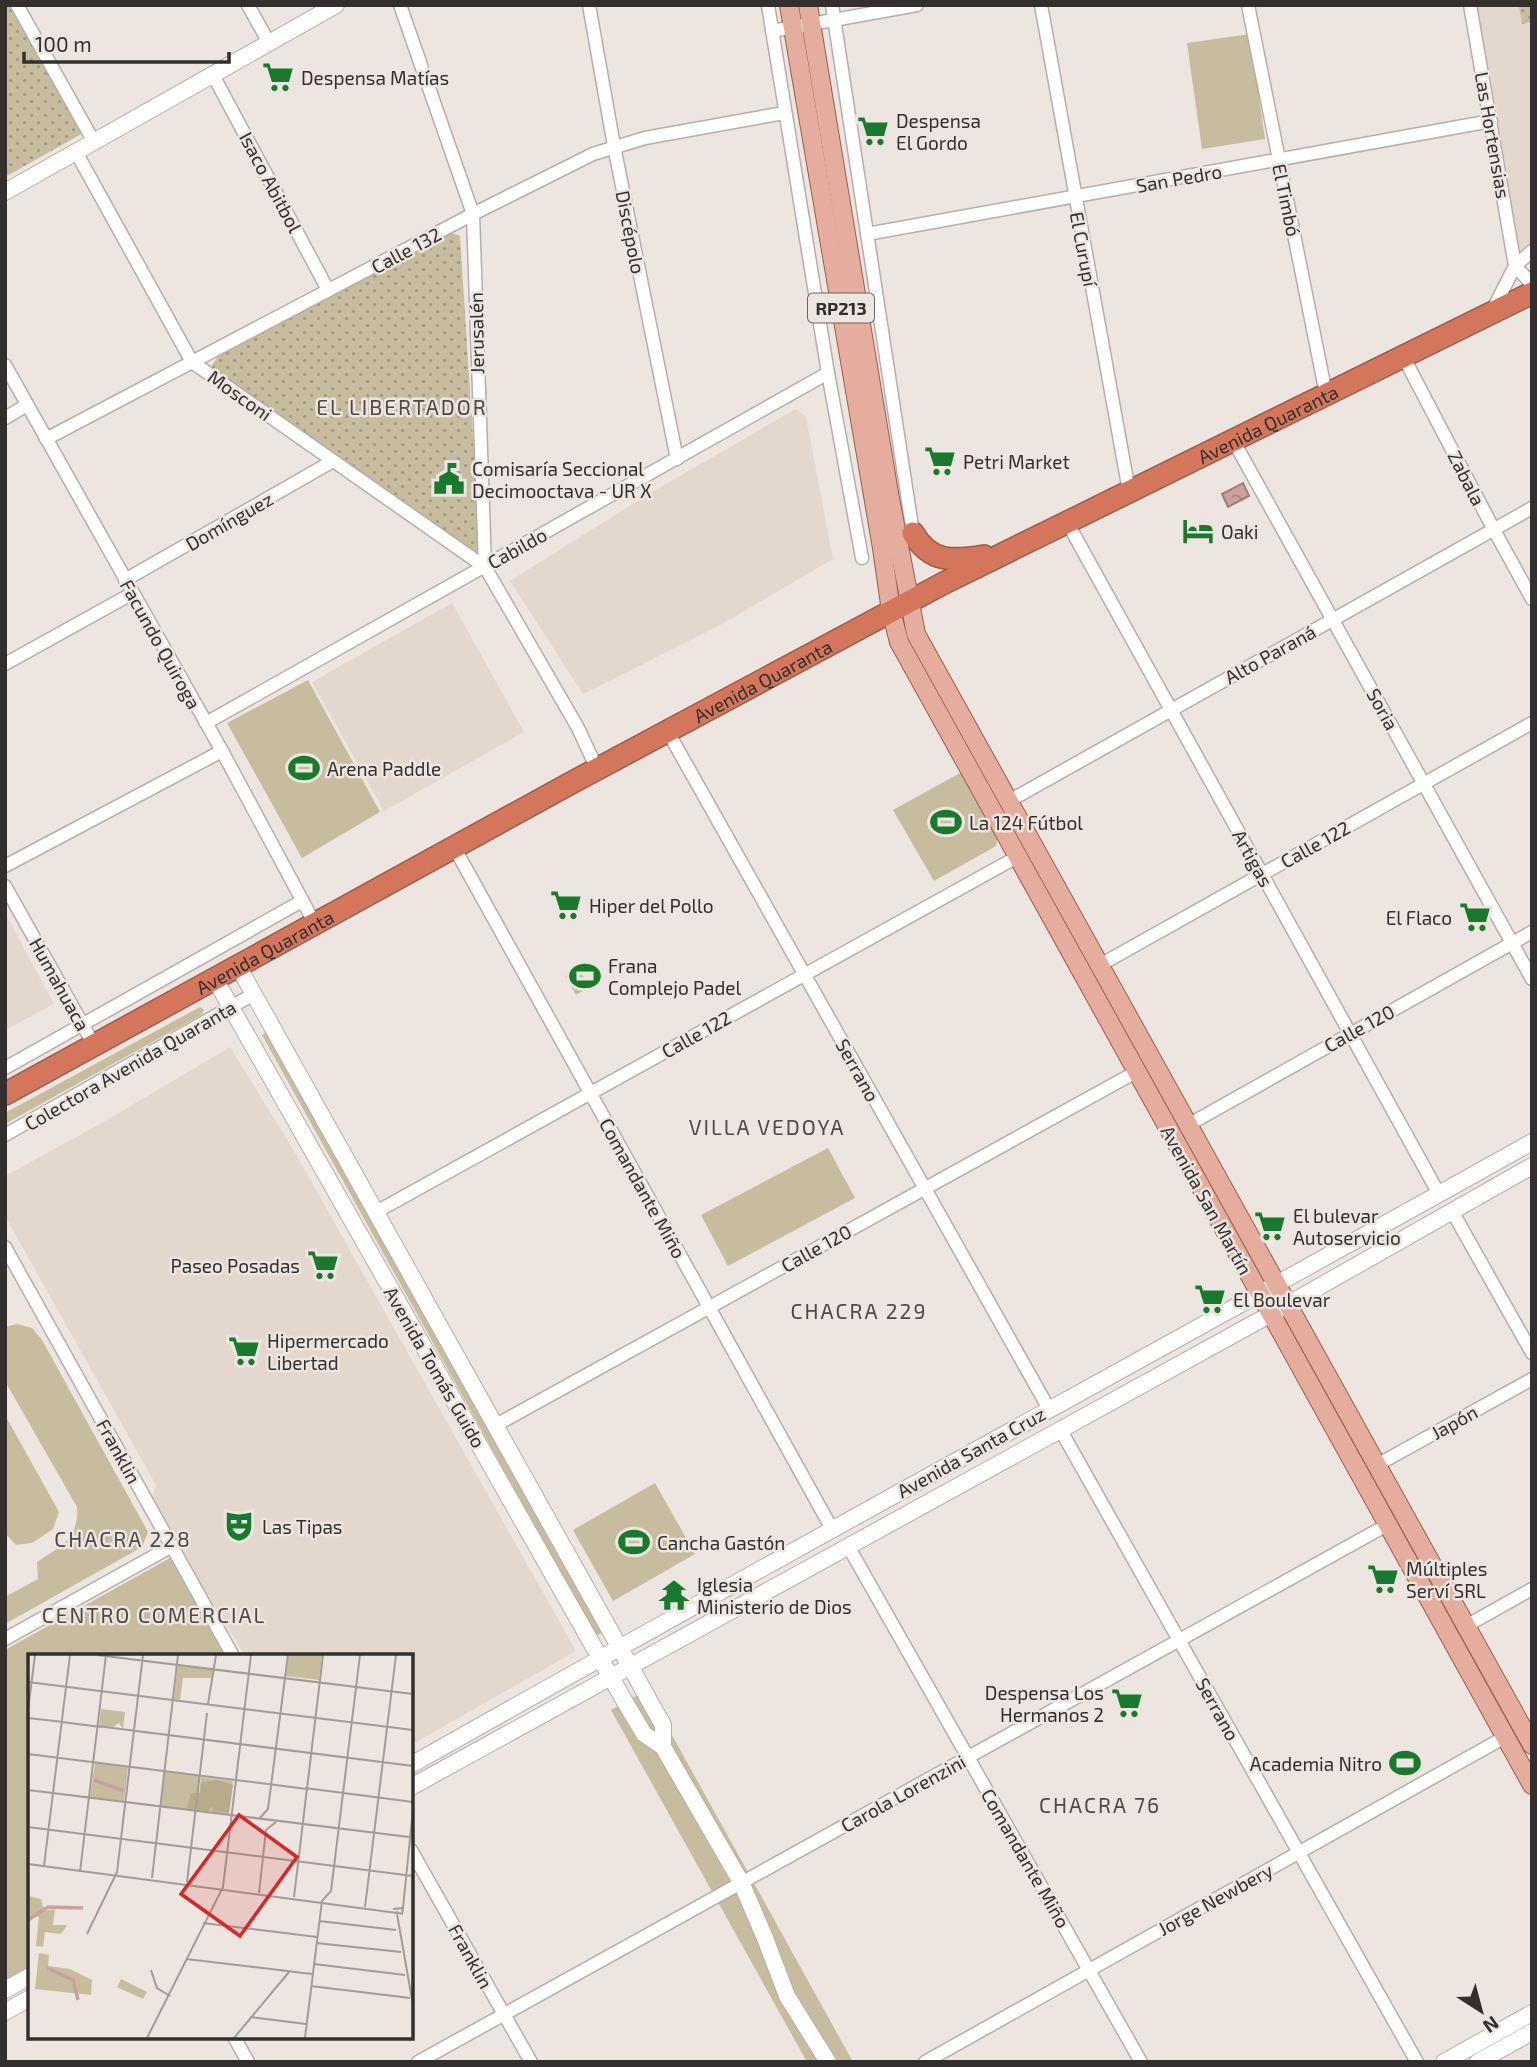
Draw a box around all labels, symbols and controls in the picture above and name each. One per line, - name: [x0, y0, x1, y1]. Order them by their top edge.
- scale bar: [24, 21, 229, 65]
- text: 100 m: [35, 31, 92, 56]
- supermarket icon: Despensa Matías: [261, 60, 295, 94]
- place label: Despensa Matías: [301, 66, 449, 89]
- street label: Las Hortensias: [1471, 70, 1515, 200]
- place label: Despensa El Gordo: [896, 109, 981, 154]
- supermarket icon: Despensa El Gordo: [856, 114, 890, 148]
- street label: Isaco Abitbol: [235, 128, 307, 237]
- street label: San Pedro: [1134, 159, 1224, 197]
- street label: El Timbó: [1268, 162, 1306, 238]
- street label: Discépolo: [612, 188, 650, 276]
- street label: El Curupí: [1065, 210, 1103, 290]
- street label: Calle 132: [367, 222, 445, 278]
- street label: Jerusalén: [464, 292, 488, 374]
- road number: RP213: [808, 294, 874, 322]
- street label: Mosconi: [204, 365, 276, 425]
- street label: Avenida Quaranta: [1194, 379, 1342, 468]
- district label: EL LIBERTADOR: [316, 394, 488, 419]
- supermarket icon: Petri Market: [923, 444, 957, 478]
- street label: Zabala: [1443, 447, 1491, 509]
- place label: Petri Market: [963, 450, 1070, 473]
- place label: Comisaría Seccional Decimooctava - UR X: [472, 457, 652, 502]
- public building icon: Comisaría Seccional Decimooctava - UR X: [432, 462, 466, 496]
- street label: Domínguez: [181, 487, 277, 555]
- hotel icon: Oaki: [1181, 514, 1215, 548]
- place label: Oaki: [1221, 520, 1259, 543]
- street label: Cabildo: [483, 522, 551, 574]
- street label: Facundo Quiroga: [116, 575, 206, 713]
- street label: Alto Paraná: [1220, 620, 1320, 688]
- street label: Avenida Quaranta: [689, 634, 836, 727]
- street label: Soria: [1362, 684, 1404, 734]
- sports icon: Arena Paddle: [287, 751, 321, 785]
- place label: Arena Paddle: [327, 757, 441, 780]
- sports icon: La 124 Fútbol: [929, 805, 963, 839]
- place label: La 124 Fútbol: [969, 811, 1083, 834]
- street label: Calle 122: [1276, 816, 1354, 872]
- street label: Artigas: [1228, 825, 1278, 891]
- supermarket icon: Hiper del Pollo: [549, 888, 583, 922]
- place label: Hiper del Pollo: [589, 894, 714, 917]
- supermarket icon: El Flaco: [1458, 900, 1492, 934]
- street label: Avenida Quaranta: [191, 904, 337, 999]
- place label: El Flaco: [1386, 906, 1452, 929]
- street label: Humahuaca: [25, 934, 95, 1034]
- place label: Frana Complejo Padel: [608, 954, 742, 999]
- sports icon: Frana Complejo Padel: [568, 959, 602, 993]
- street label: Colectora Avenida Quaranta: [20, 995, 240, 1135]
- street label: Calle 120: [1320, 999, 1398, 1057]
- street label: Calle 122: [657, 1006, 735, 1062]
- street label: Serrano: [831, 1035, 885, 1105]
- street label: Comandante Miño: [595, 1114, 691, 1262]
- district label: VILLA VEDOYA: [689, 1114, 845, 1139]
- street label: Avenida San Martín: [1156, 1121, 1258, 1279]
- place label: El bulevar Autoservicio: [1293, 1204, 1401, 1249]
- supermarket icon: El bulevar Autoservicio: [1253, 1209, 1287, 1243]
- street label: Calle 120: [777, 1219, 855, 1277]
- supermarket icon: Paseo Posadas: [306, 1248, 340, 1282]
- place label: Paseo Posadas: [171, 1254, 300, 1277]
- street label: Avenida Tomás Guido: [379, 1282, 491, 1452]
- supermarket icon: El Boulevar: [1193, 1282, 1227, 1316]
- place label: El Boulevar: [1233, 1288, 1331, 1311]
- district label: CHACRA 229: [791, 1298, 927, 1323]
- place label: Hipermercado Libertad: [267, 1329, 389, 1374]
- supermarket icon: Hipermercado Libertad: [227, 1334, 261, 1368]
- street label: Japón: [1427, 1400, 1481, 1444]
- street label: Avenida Santa Cruz: [893, 1402, 1049, 1502]
- street label: Franklin: [92, 1415, 146, 1487]
- theatre icon: Las Tipas: [222, 1509, 256, 1543]
- place label: Las Tipas: [262, 1515, 343, 1538]
- sports icon: Cancha Gastón: [617, 1525, 651, 1559]
- district label: CHACRA 228: [54, 1526, 192, 1551]
- place label: Cancha Gastón: [657, 1531, 785, 1554]
- place label: Múltiples Serví SRL: [1406, 1557, 1487, 1602]
- supermarket icon: Múltiples Serví SRL: [1366, 1562, 1400, 1596]
- place label: Iglesia Ministerio de Dios: [697, 1573, 852, 1618]
- temple icon: Iglesia Ministerio de Dios: [657, 1578, 691, 1612]
- district label: CENTRO COMERCIAL: [42, 1602, 266, 1627]
- inset map: [28, 1654, 413, 2039]
- street label: Serrano: [1191, 1674, 1245, 1744]
- place label: Despensa Los Hermanos 2: [985, 1681, 1104, 1726]
- supermarket icon: Despensa Los Hermanos 2: [1110, 1686, 1144, 1720]
- sports icon: Academia Nitro: [1388, 1746, 1422, 1780]
- street label: Carola Lorenzini: [837, 1749, 969, 1837]
- place label: Academia Nitro: [1250, 1752, 1382, 1775]
- street label: Comandante Miño: [977, 1784, 1075, 1932]
- district label: CHACRA 76: [1039, 1792, 1161, 1817]
- street label: Jorge Newbery: [1154, 1858, 1276, 1940]
- street label: Franklin: [444, 1920, 498, 1992]
- north arrow: [1446, 1976, 1516, 2046]
- text: N: [1479, 2012, 1504, 2038]

